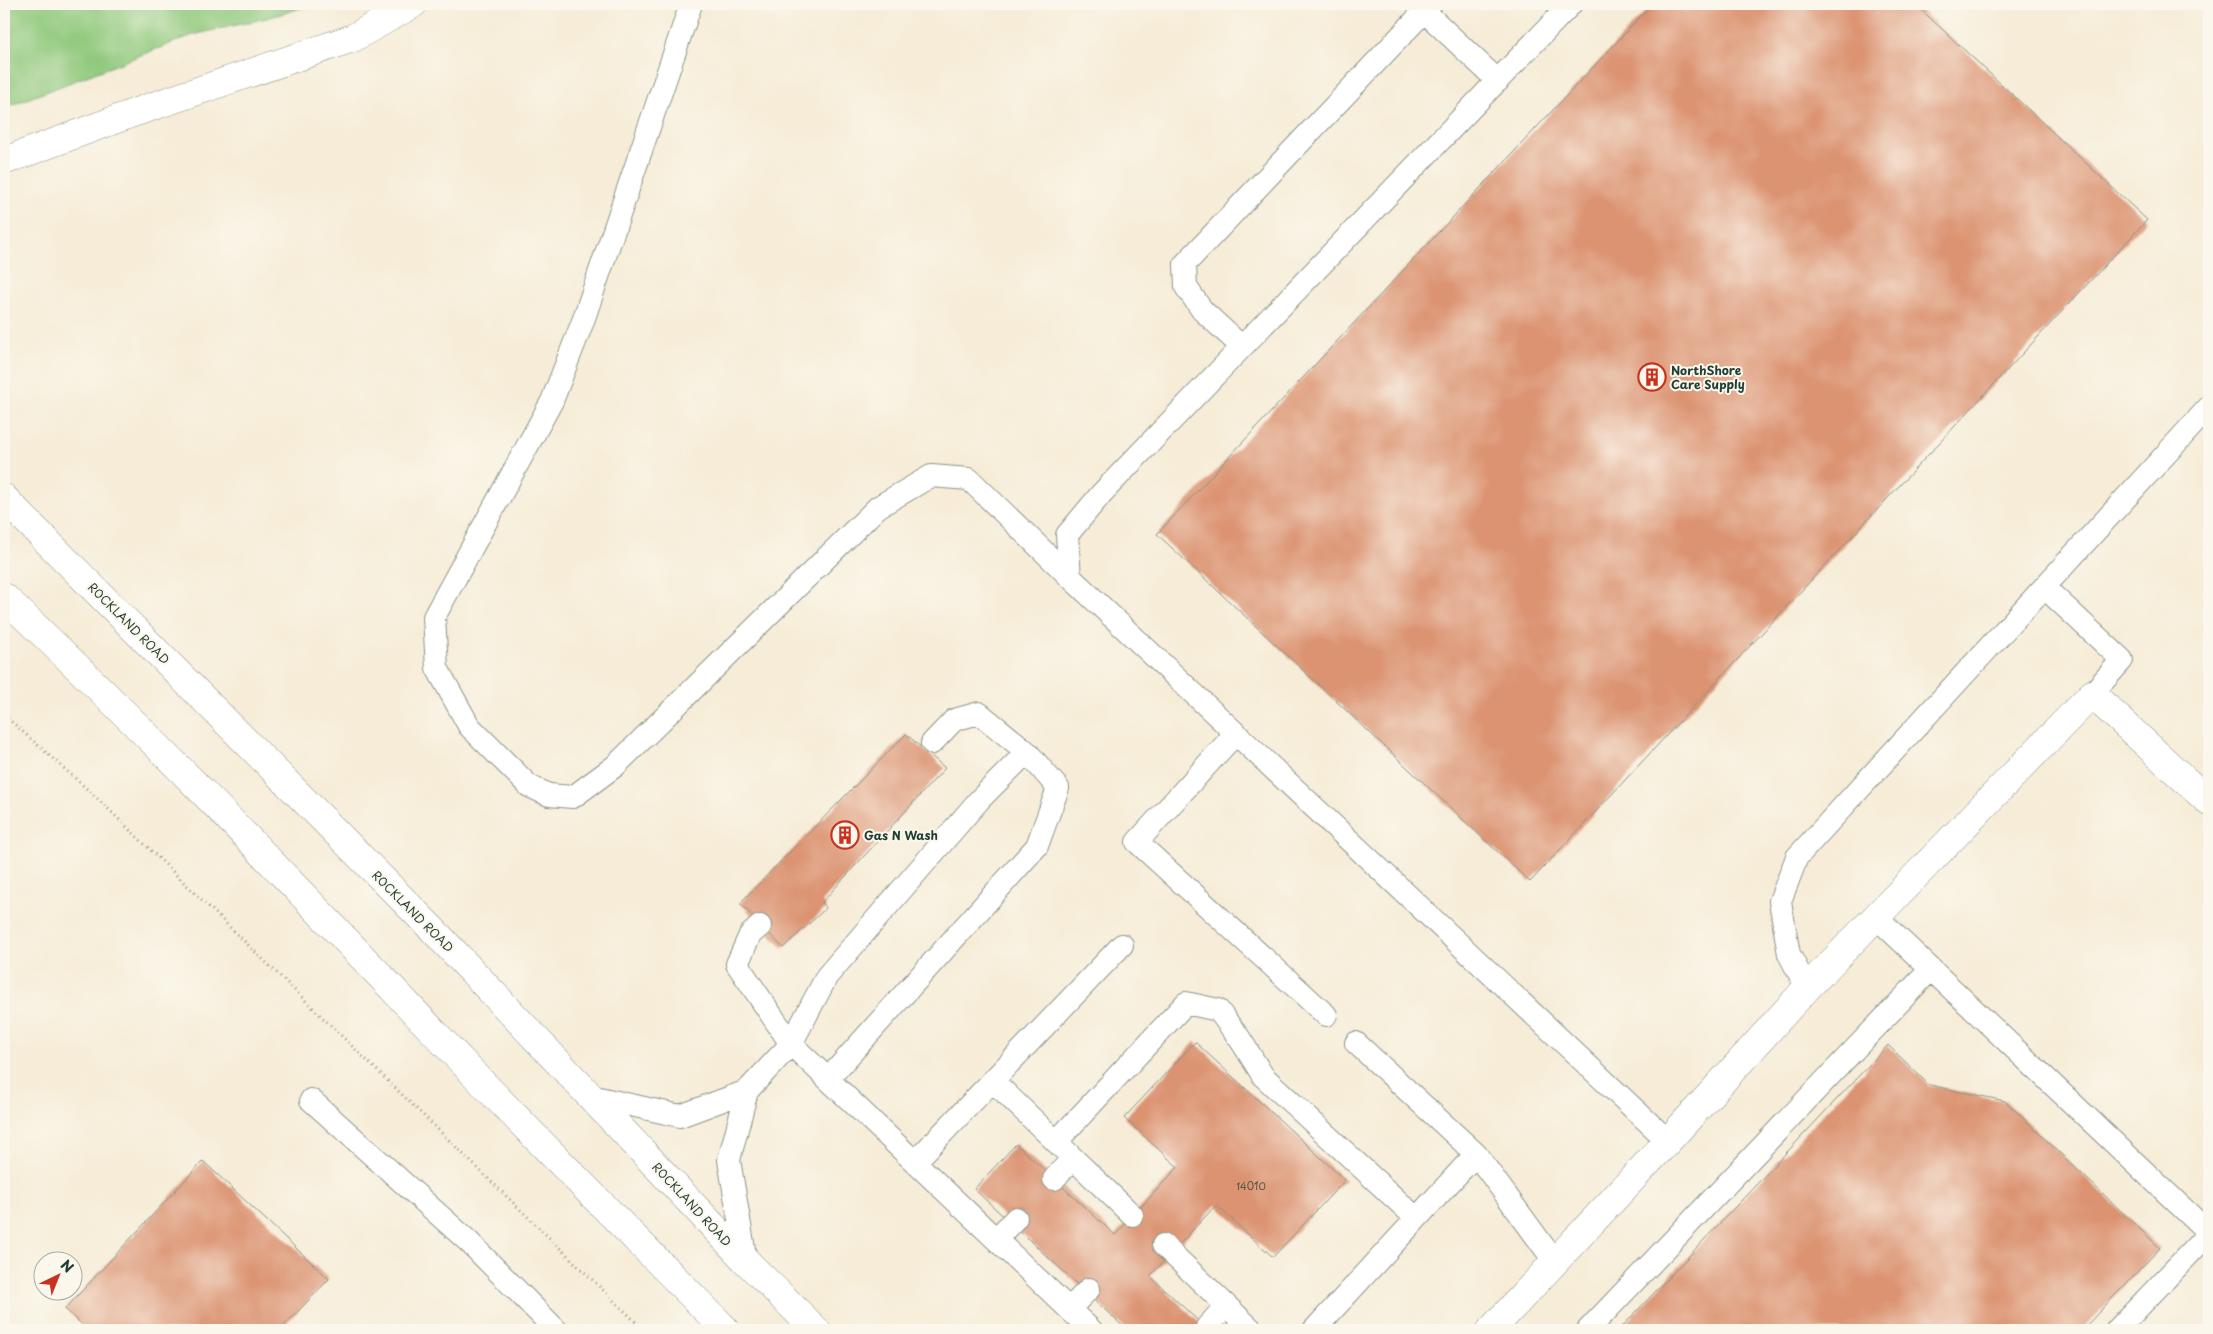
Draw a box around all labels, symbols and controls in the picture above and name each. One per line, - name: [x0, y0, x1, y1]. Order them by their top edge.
- place label: NorthShore Care Supply: [1671, 361, 1745, 393]
- building icon: NorthShore Care Supply: [1637, 362, 1667, 392]
- street label: ROCKLAND ROAD: [84, 578, 174, 668]
- building icon: Gas N Wash: [830, 820, 860, 850]
- place label: Gas N Wash: [864, 826, 938, 844]
- street label: ROCKLAND ROAD: [368, 866, 458, 956]
- street label: ROCKLAND ROAD: [648, 1158, 736, 1250]
- house number: 14010: [1236, 1178, 1266, 1193]
- north arrow: [32, 1252, 82, 1302]
- text: N: [56, 1255, 78, 1278]

